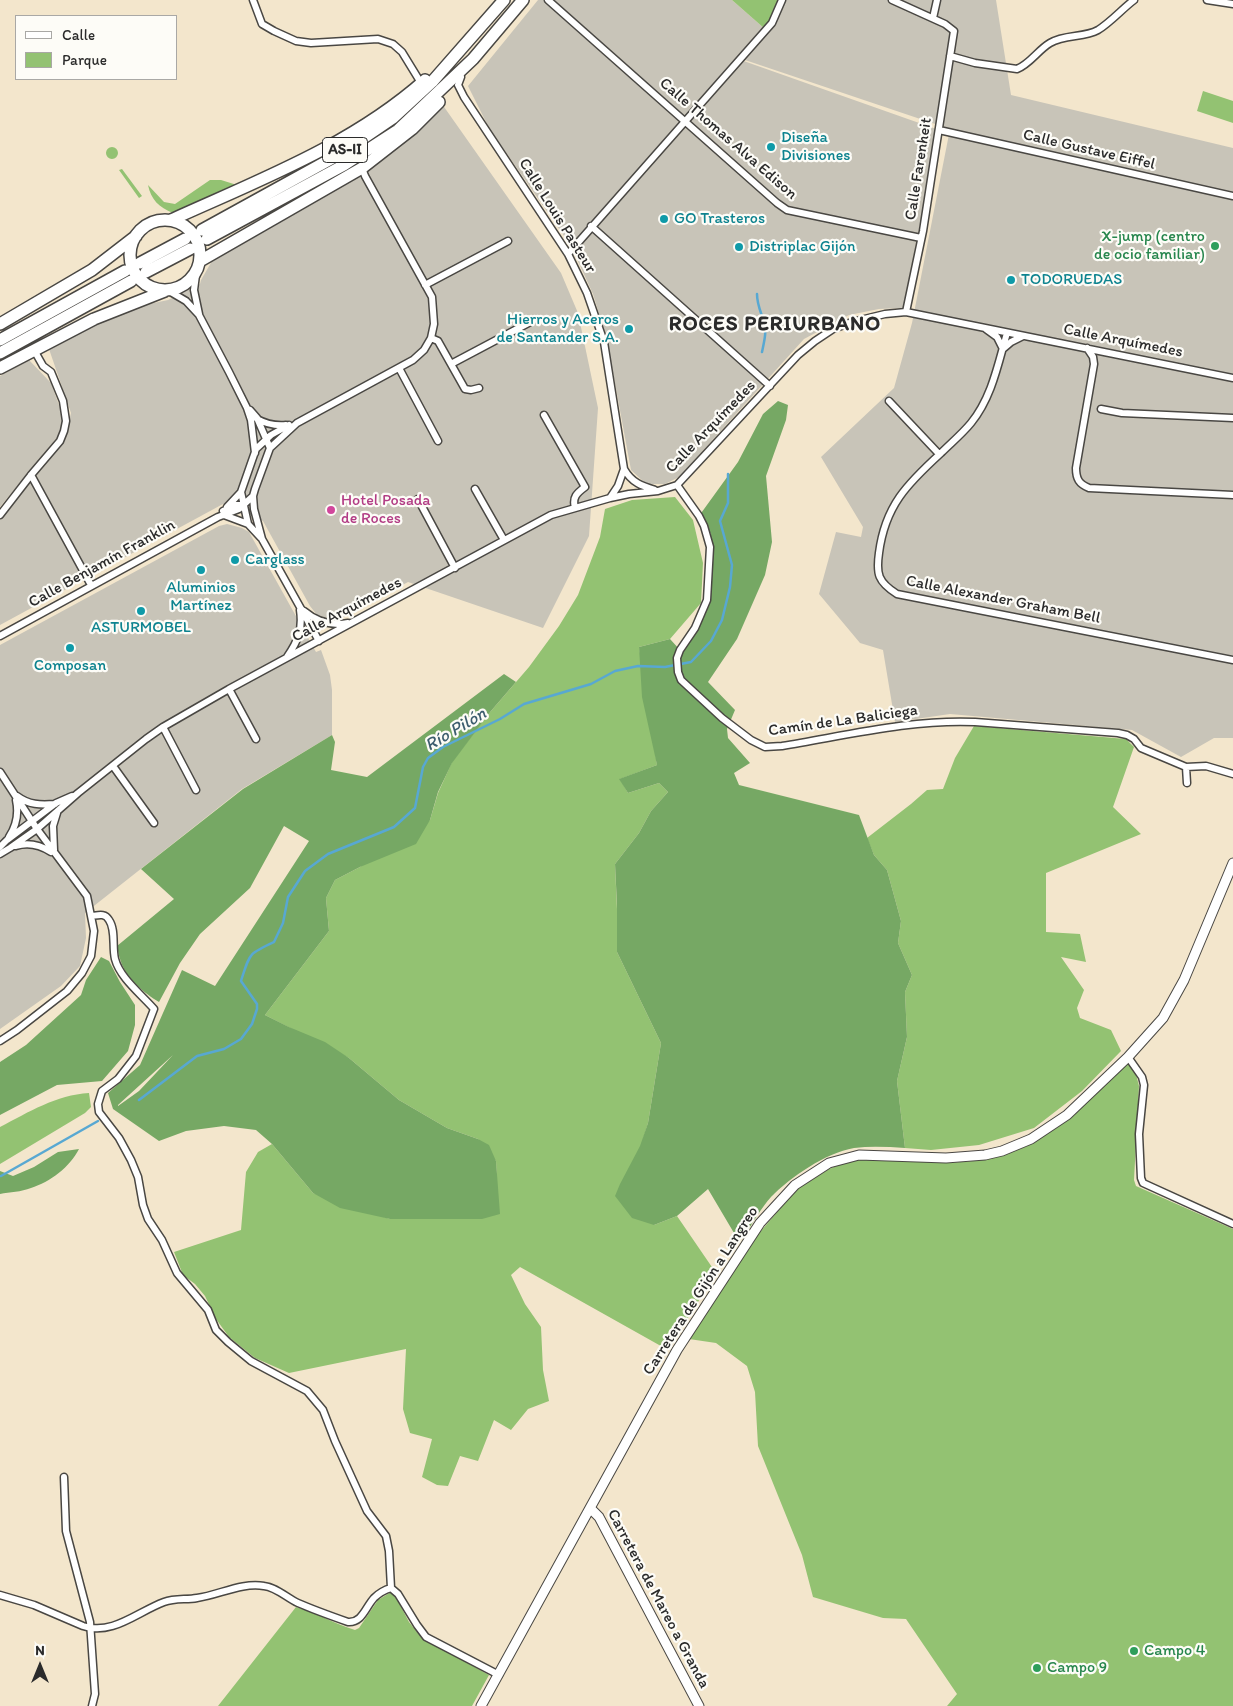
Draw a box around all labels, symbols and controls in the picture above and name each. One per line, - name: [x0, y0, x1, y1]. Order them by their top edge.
- legend: [15, 15, 178, 80]
- text: Calle: [62, 26, 95, 44]
- text: Parque: [62, 51, 107, 69]
- street label: Calle Thomas Alva Edison: [655, 74, 801, 204]
- street label: Calle Farenheit: [901, 116, 937, 222]
- street label: Calle Gustave Eiffel: [1021, 125, 1157, 175]
- place label: Diseña Divisiones: [781, 128, 850, 166]
- road number: AS-II: [322, 138, 368, 162]
- marker: Diseña Divisiones: [765, 141, 777, 153]
- street label: Calle Louis Pasteur: [514, 155, 600, 277]
- place label: GO Trasteros: [674, 209, 765, 229]
- marker: GO Trasteros: [658, 213, 670, 225]
- place label: X-jump (centro de ocio familiar): [1094, 227, 1205, 265]
- place label: Distriplac Gijón: [749, 237, 855, 257]
- marker: X-jump (centro de ocio familiar): [1209, 240, 1221, 252]
- marker: Distriplac Gijón: [733, 241, 745, 253]
- place label: TODORUEDAS: [1021, 270, 1122, 290]
- marker: TODORUEDAS: [1005, 274, 1017, 286]
- place label: Hierros y Aceros de Santander S.A.: [496, 310, 619, 348]
- district label: ROCES PERIURBANO: [668, 312, 882, 338]
- street label: Calle Arquímedes: [1062, 320, 1184, 362]
- marker: Hierros y Aceros de Santander S.A.: [623, 323, 635, 335]
- street label: Calle Arquímedes: [662, 377, 760, 477]
- place label: Hotel Posada de Roces: [341, 491, 431, 529]
- marker: Hotel Posada de Roces: [325, 504, 337, 516]
- street label: Calle Benjamín Franklin: [25, 516, 179, 612]
- place label: Carglass: [245, 550, 305, 570]
- marker: Carglass: [229, 554, 241, 566]
- marker: Aluminios Martínez: [195, 564, 207, 576]
- street label: Calle Alexander Graham Bell: [904, 572, 1102, 628]
- street label: Calle Arquímedes: [289, 573, 405, 647]
- place label: Aluminios Martínez: [166, 578, 236, 616]
- marker: ASTURMOBEL: [135, 605, 147, 617]
- place label: ASTURMOBEL: [91, 618, 191, 638]
- marker: Composan: [64, 642, 76, 654]
- place label: Composan: [34, 656, 106, 676]
- street label: Camín de La Baliciega: [767, 701, 919, 741]
- water label: Río Pilón: [421, 703, 491, 757]
- street label: Carretera de Gijón a Langreo: [639, 1203, 763, 1379]
- street label: Carretera de Mareo a Granda: [603, 1506, 713, 1692]
- north arrow: [15, 1641, 65, 1691]
- place label: Campo 4: [1144, 1641, 1205, 1661]
- text: N: [35, 1642, 45, 1659]
- marker: Campo 4: [1128, 1645, 1140, 1657]
- place label: Campo 9: [1047, 1658, 1107, 1678]
- marker: Campo 9: [1031, 1662, 1043, 1674]

